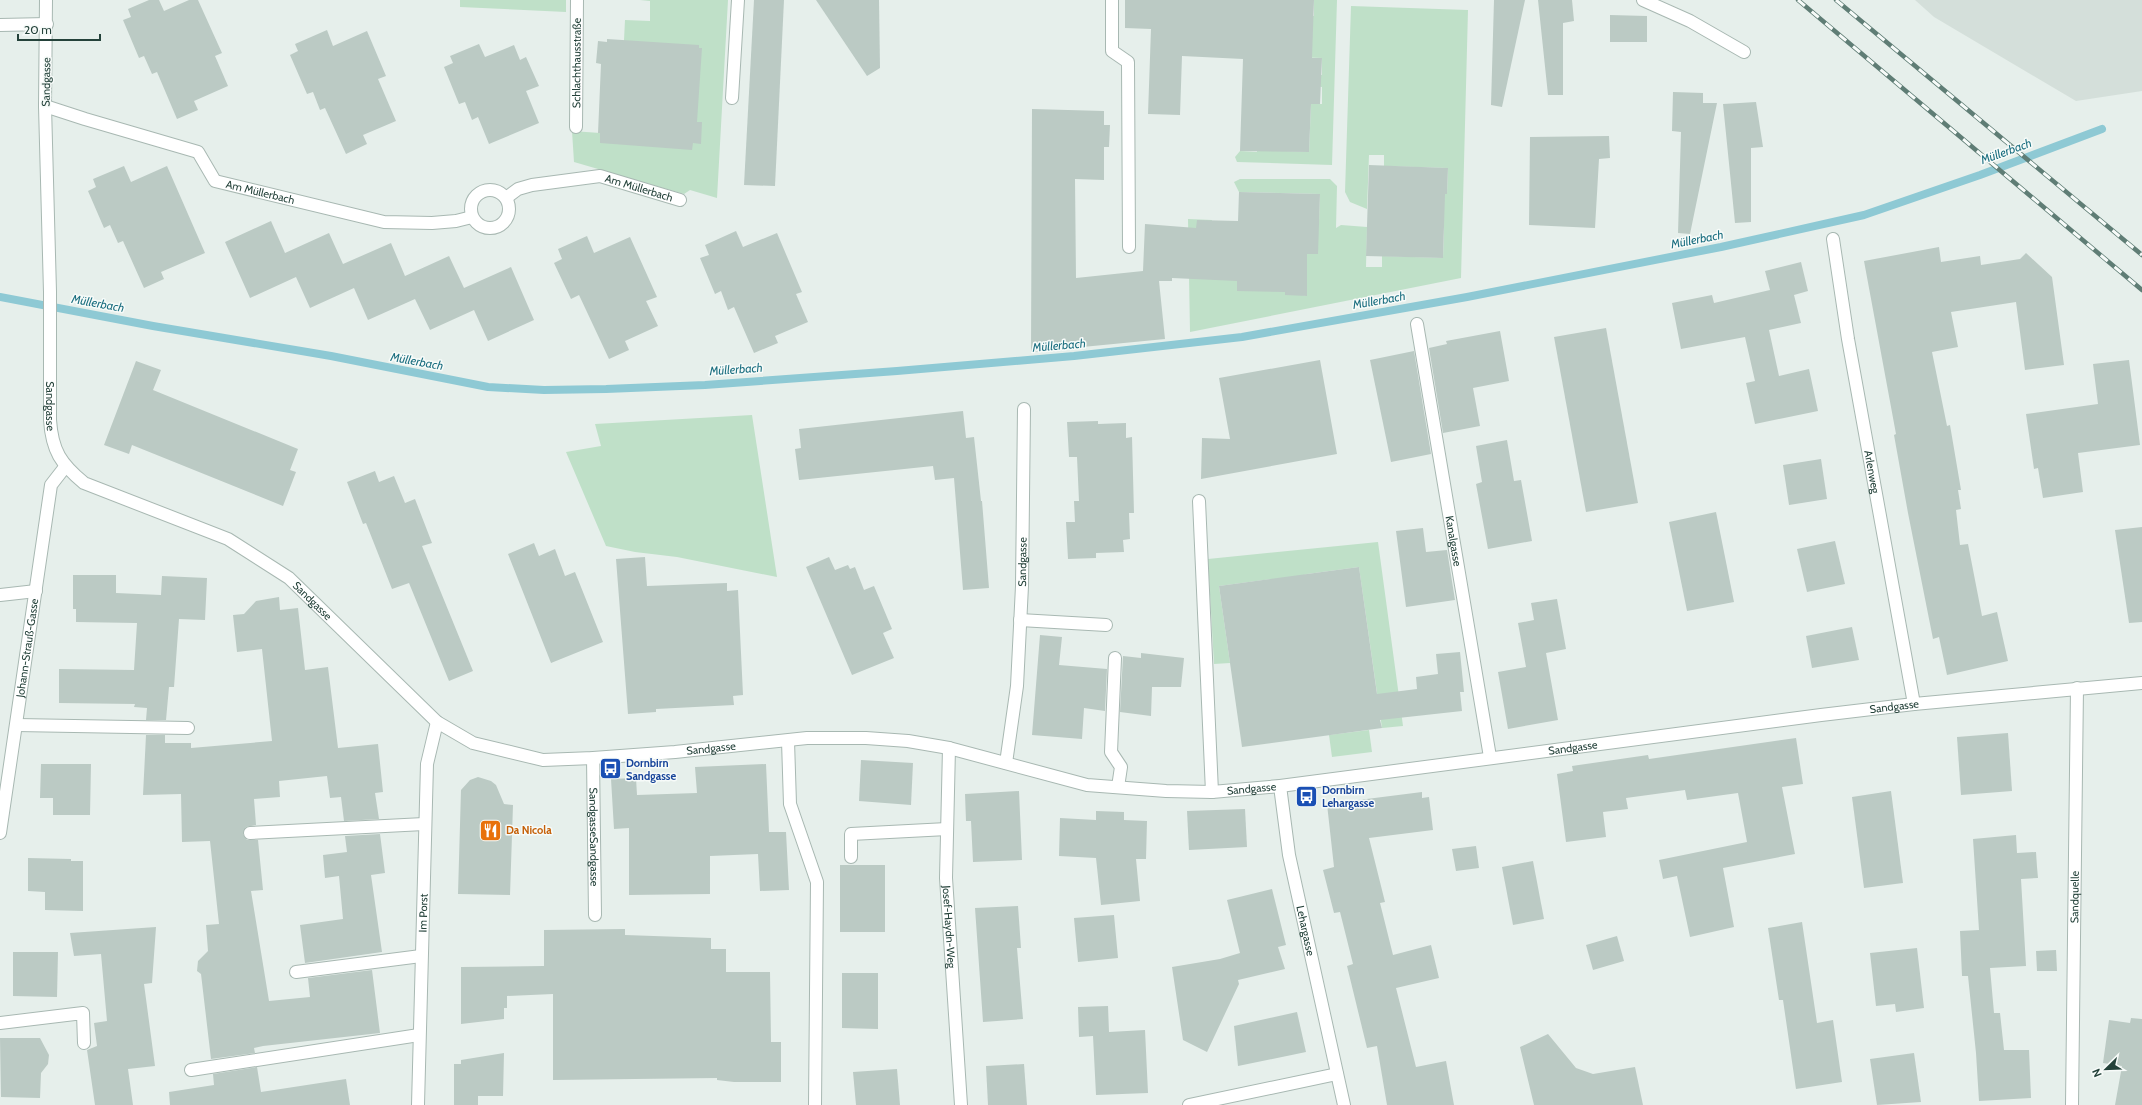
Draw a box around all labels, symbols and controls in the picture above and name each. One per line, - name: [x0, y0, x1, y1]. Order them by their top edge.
- scale bar: [18, 16, 100, 42]
- street label: Schlachthausstraße: [569, 17, 584, 108]
- text: 20 m: [24, 22, 52, 37]
- street label: Sandgasse: [39, 57, 53, 107]
- water label: Müllerbach: [1977, 135, 2034, 168]
- street label: Am Müllerbach: [604, 171, 675, 205]
- street label: Am Müllerbach: [225, 177, 296, 207]
- water label: Müllerbach: [1668, 227, 1725, 252]
- water label: Müllerbach: [1350, 288, 1407, 312]
- water label: Müllerbach: [69, 291, 126, 315]
- water label: Müllerbach: [1031, 335, 1086, 355]
- water label: Müllerbach: [388, 349, 445, 373]
- water label: Müllerbach: [708, 360, 763, 378]
- street label: Sandgasse: [43, 381, 58, 432]
- street label: Arlenweg: [1861, 449, 1883, 495]
- street label: Kanalgasse: [1442, 515, 1465, 568]
- street label: Sandgasse: [1015, 537, 1030, 587]
- street label: Sandgasse: [290, 578, 335, 623]
- street label: Johann-Strauß-Gasse: [13, 597, 41, 699]
- street label: Sandgasse: [1869, 697, 1920, 716]
- street label: Sandgasse: [1547, 737, 1599, 758]
- street label: Sandgasse: [686, 739, 737, 758]
- bus stop icon: Dornbirn Sandgasse: [598, 756, 624, 782]
- place label: Dornbirn Sandgasse: [626, 756, 677, 783]
- street label: Sandgasse: [1226, 779, 1277, 798]
- bus stop icon: Dornbirn Lehargasse: [1293, 783, 1319, 809]
- place label: Dornbirn Lehargasse: [1322, 783, 1375, 810]
- street label: SandgasseSandgasse: [586, 787, 602, 887]
- restaurant icon: Da Nicola: [477, 817, 503, 843]
- place label: Da Nicola: [506, 823, 552, 837]
- street label: Sandquelle: [2067, 870, 2082, 923]
- street label: Josef-Haydn-Weg: [939, 884, 959, 969]
- street label: Im Porst: [416, 893, 431, 933]
- street label: Lehargasse: [1293, 904, 1318, 957]
- north arrow: [2086, 1049, 2126, 1089]
- text: N: [2089, 1067, 2105, 1079]

